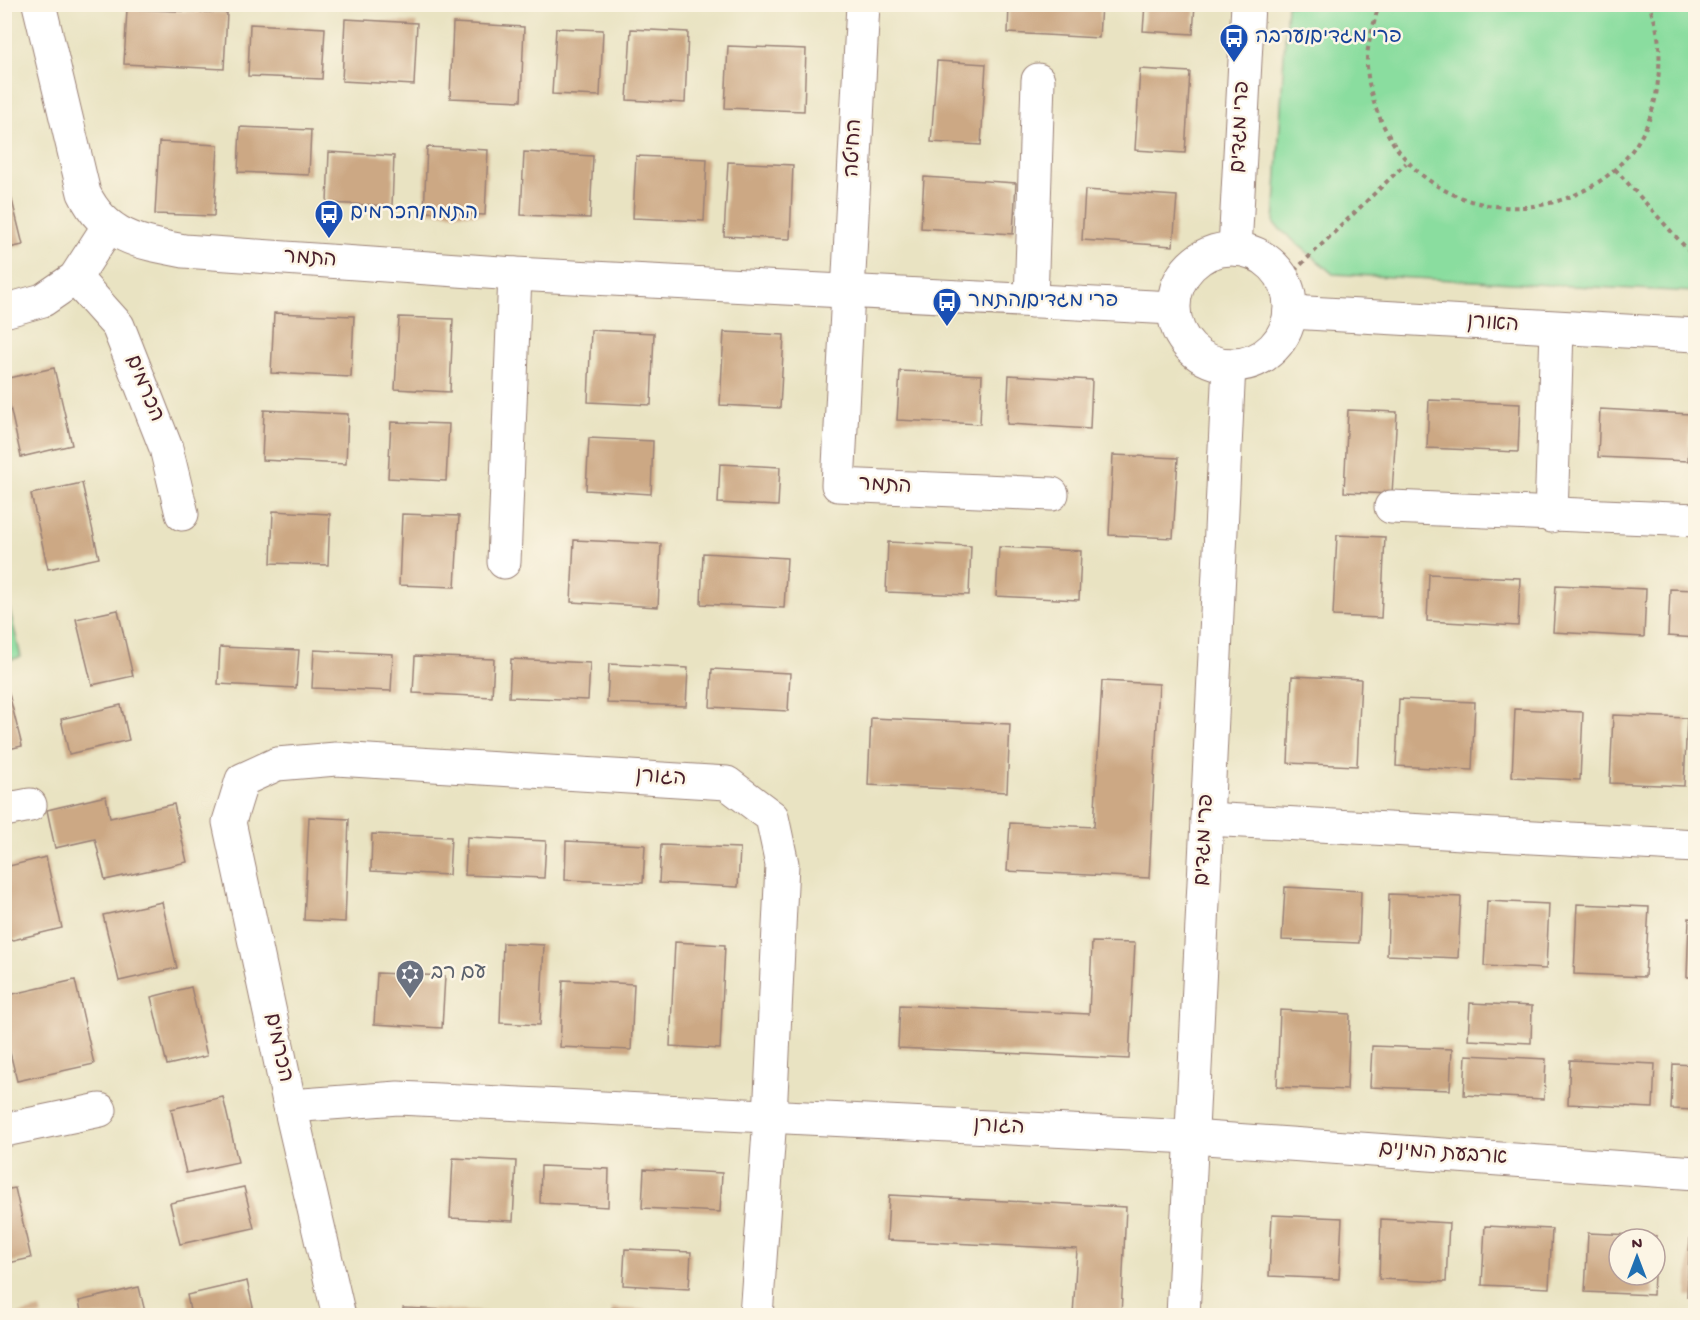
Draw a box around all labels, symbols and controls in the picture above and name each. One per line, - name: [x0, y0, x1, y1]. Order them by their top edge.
- bus stop icon: פרי מגדים/ערבה: [1218, 22, 1250, 64]
- place label: פרי מגדים/ערבה: [1255, 26, 1402, 51]
- street label: פרי מגדים: [1227, 80, 1257, 174]
- street label: החיטה: [841, 118, 869, 178]
- bus stop icon: התמר/הכרמים: [313, 198, 345, 240]
- place label: התמר/הכרמים: [350, 202, 478, 227]
- street label: התמר: [283, 246, 337, 274]
- bus stop icon: פרי מגדים/התמר: [931, 286, 963, 328]
- place label: פרי מגדים/התמר: [968, 290, 1118, 315]
- street label: האורן: [1466, 311, 1520, 339]
- street label: הכרמים: [118, 352, 168, 426]
- street label: התמר: [858, 473, 912, 501]
- street label: הגורן: [635, 765, 687, 793]
- street label: פרי מגדים: [1191, 793, 1221, 887]
- synagogue icon: עם רב: [394, 958, 426, 1000]
- place label: עם רב: [431, 962, 487, 987]
- street label: הכרמים: [258, 1011, 296, 1085]
- street label: הגורן: [973, 1114, 1025, 1142]
- street label: ארבעת המינים: [1378, 1138, 1508, 1172]
- north arrow: [1607, 1227, 1667, 1287]
- text: N: [1632, 1236, 1643, 1255]

